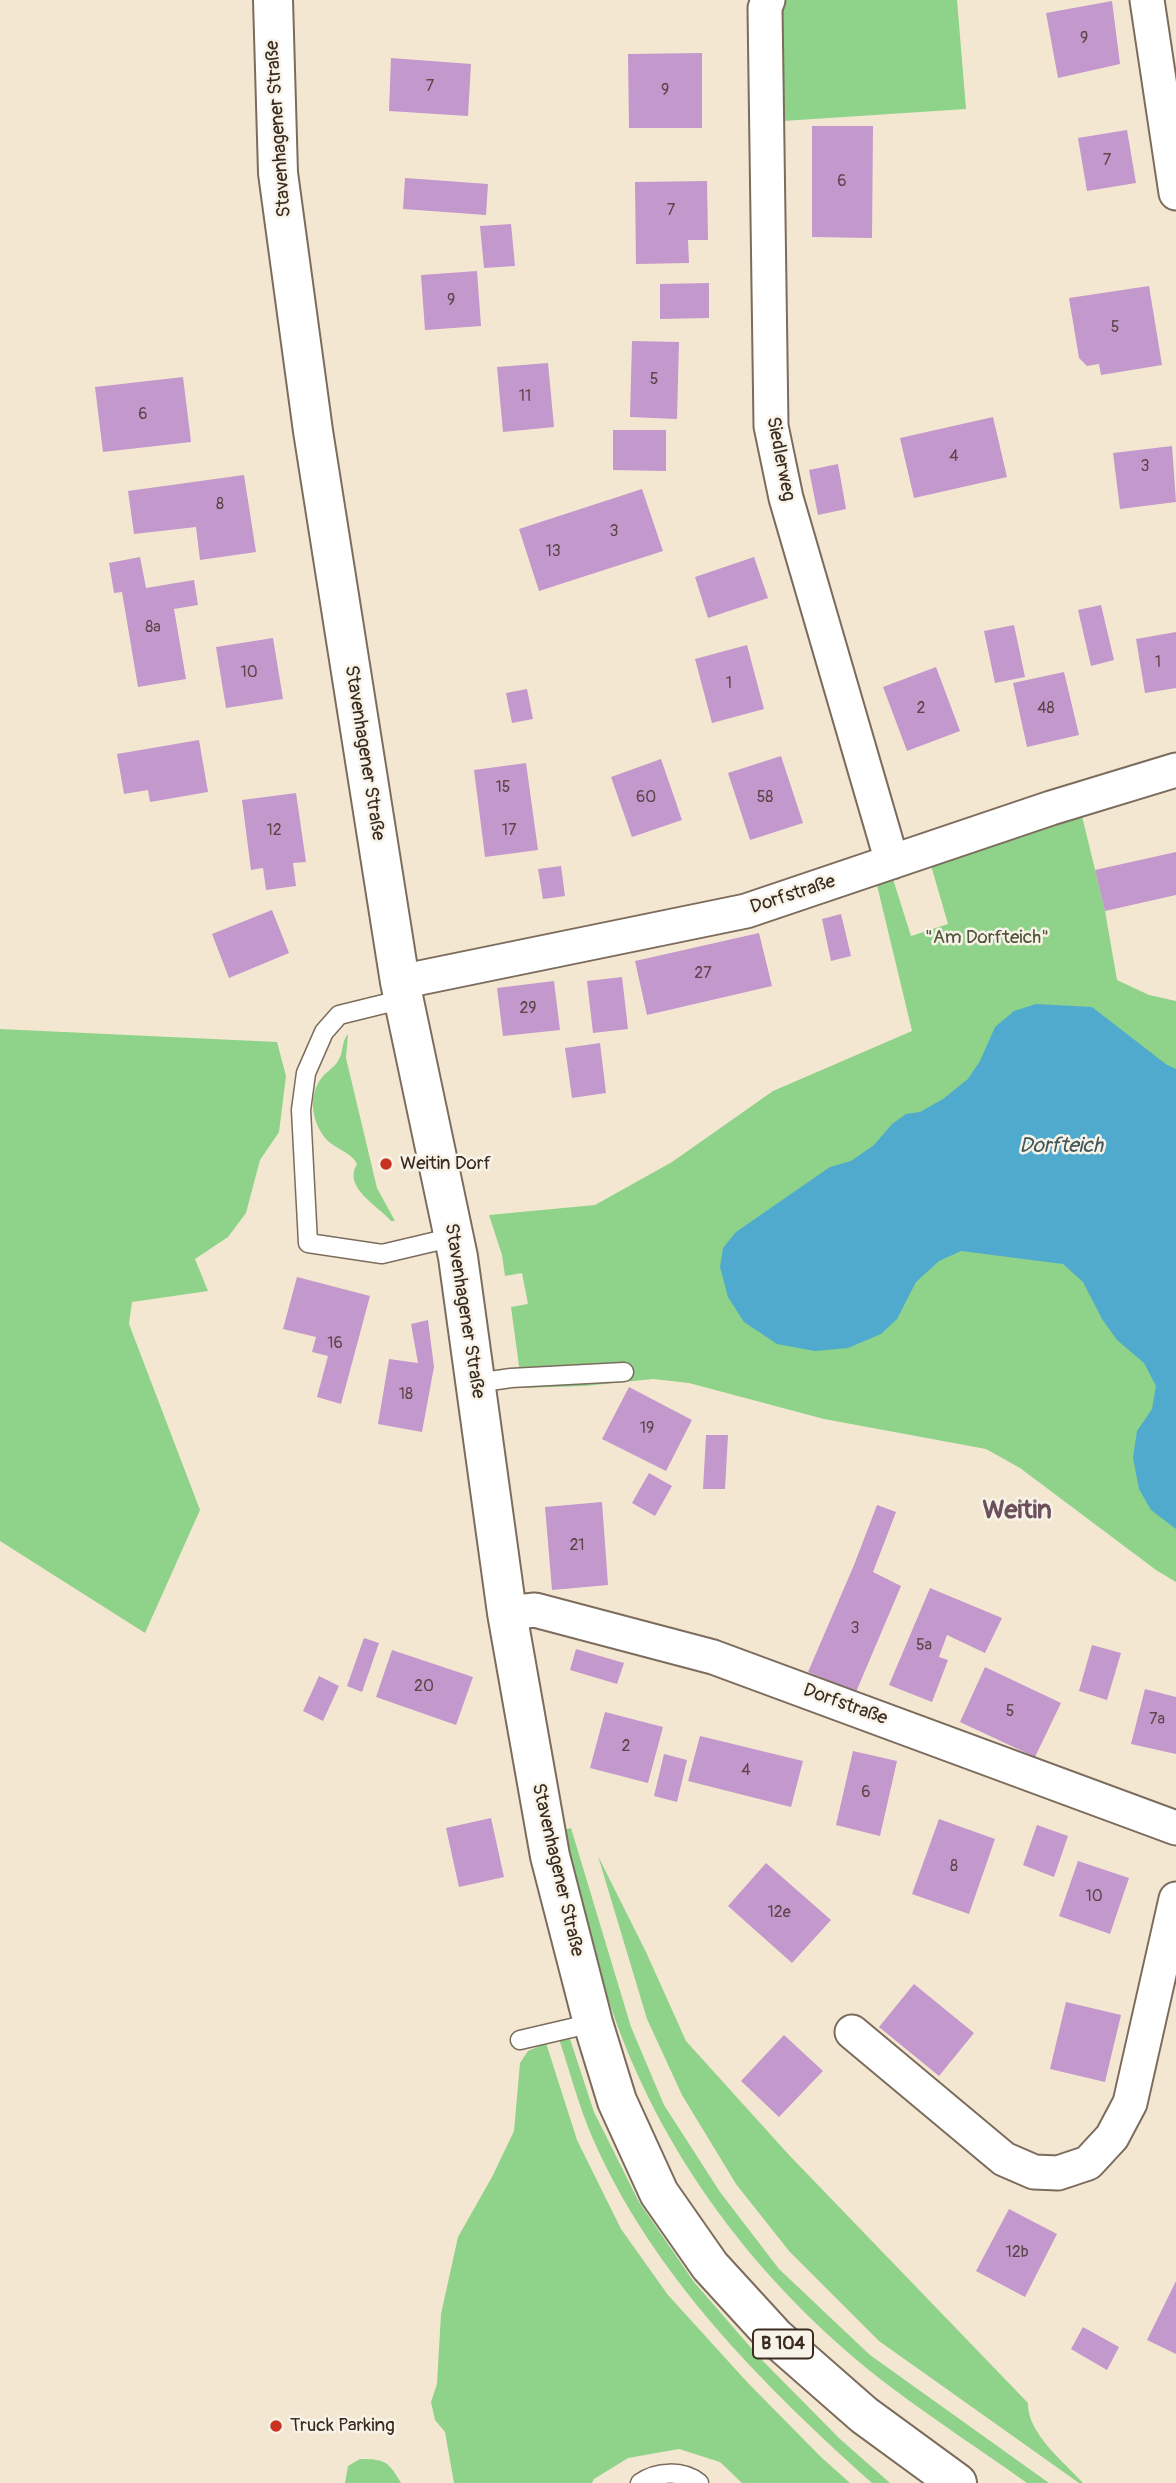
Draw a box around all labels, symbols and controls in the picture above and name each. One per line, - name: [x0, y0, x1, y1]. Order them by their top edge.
- house number: 9: [1080, 29, 1088, 49]
- street label: Stavenhagener Straße: [261, 40, 297, 218]
- house number: 7: [426, 77, 434, 97]
- house number: 9: [661, 81, 669, 101]
- house number: 7: [1103, 151, 1111, 171]
- house number: 6: [837, 172, 847, 192]
- house number: 7: [667, 201, 675, 221]
- house number: 9: [447, 291, 455, 311]
- house number: 5: [1111, 318, 1119, 338]
- house number: 5: [650, 370, 658, 390]
- house number: 11: [519, 387, 531, 407]
- house number: 6: [138, 405, 148, 425]
- street label: Siedlerweg: [761, 415, 799, 503]
- house number: 4: [949, 447, 959, 467]
- house number: 3: [1141, 457, 1149, 477]
- house number: 8: [216, 495, 224, 515]
- house number: 3: [610, 522, 618, 542]
- house number: 13: [545, 542, 561, 562]
- house number: 8a: [145, 618, 161, 638]
- house number: 1: [1155, 653, 1161, 673]
- house number: 10: [240, 663, 258, 683]
- street label: Stavenhagener Straße: [339, 664, 389, 842]
- house number: 1: [726, 674, 732, 694]
- house number: 2: [917, 699, 925, 719]
- house number: 48: [1037, 699, 1055, 719]
- house number: 15: [496, 778, 510, 798]
- house number: 60: [636, 788, 656, 808]
- house number: 58: [757, 788, 773, 808]
- house number: 12: [266, 821, 282, 841]
- house number: 17: [502, 821, 516, 841]
- street label: Dorfstraße: [748, 871, 838, 919]
- park label: "Am Dorfteich": [925, 927, 1049, 949]
- house number: 27: [694, 964, 712, 984]
- house number: 29: [519, 999, 537, 1019]
- water label: Dorfteich: [1019, 1134, 1103, 1160]
- place label: Weitin Dorf: [400, 1153, 491, 1175]
- marker: Weitin Dorf: [378, 1156, 394, 1172]
- street label: Stavenhagener Straße: [439, 1222, 489, 1400]
- house number: 16: [327, 1334, 343, 1354]
- house number: 18: [399, 1385, 413, 1405]
- house number: 19: [640, 1419, 654, 1439]
- district label: Weitin: [982, 1495, 1052, 1527]
- house number: 21: [569, 1536, 585, 1556]
- house number: 3: [851, 1619, 859, 1639]
- house number: 5a: [916, 1636, 932, 1656]
- house number: 20: [414, 1677, 434, 1697]
- street label: Dorfstraße: [800, 1679, 890, 1731]
- house number: 5: [1006, 1702, 1014, 1722]
- house number: 7a: [1149, 1710, 1165, 1730]
- house number: 2: [622, 1737, 630, 1757]
- house number: 4: [741, 1761, 751, 1781]
- street label: Stavenhagener Straße: [526, 1781, 588, 1959]
- house number: 6: [861, 1783, 871, 1803]
- house number: 8: [950, 1857, 958, 1877]
- house number: 10: [1085, 1887, 1103, 1907]
- house number: 12e: [767, 1903, 791, 1923]
- house number: 12b: [1005, 2243, 1029, 2263]
- road number: B 104: [753, 2330, 813, 2358]
- place label: Truck Parking: [290, 2415, 395, 2437]
- marker: Truck Parking: [268, 2418, 284, 2434]

